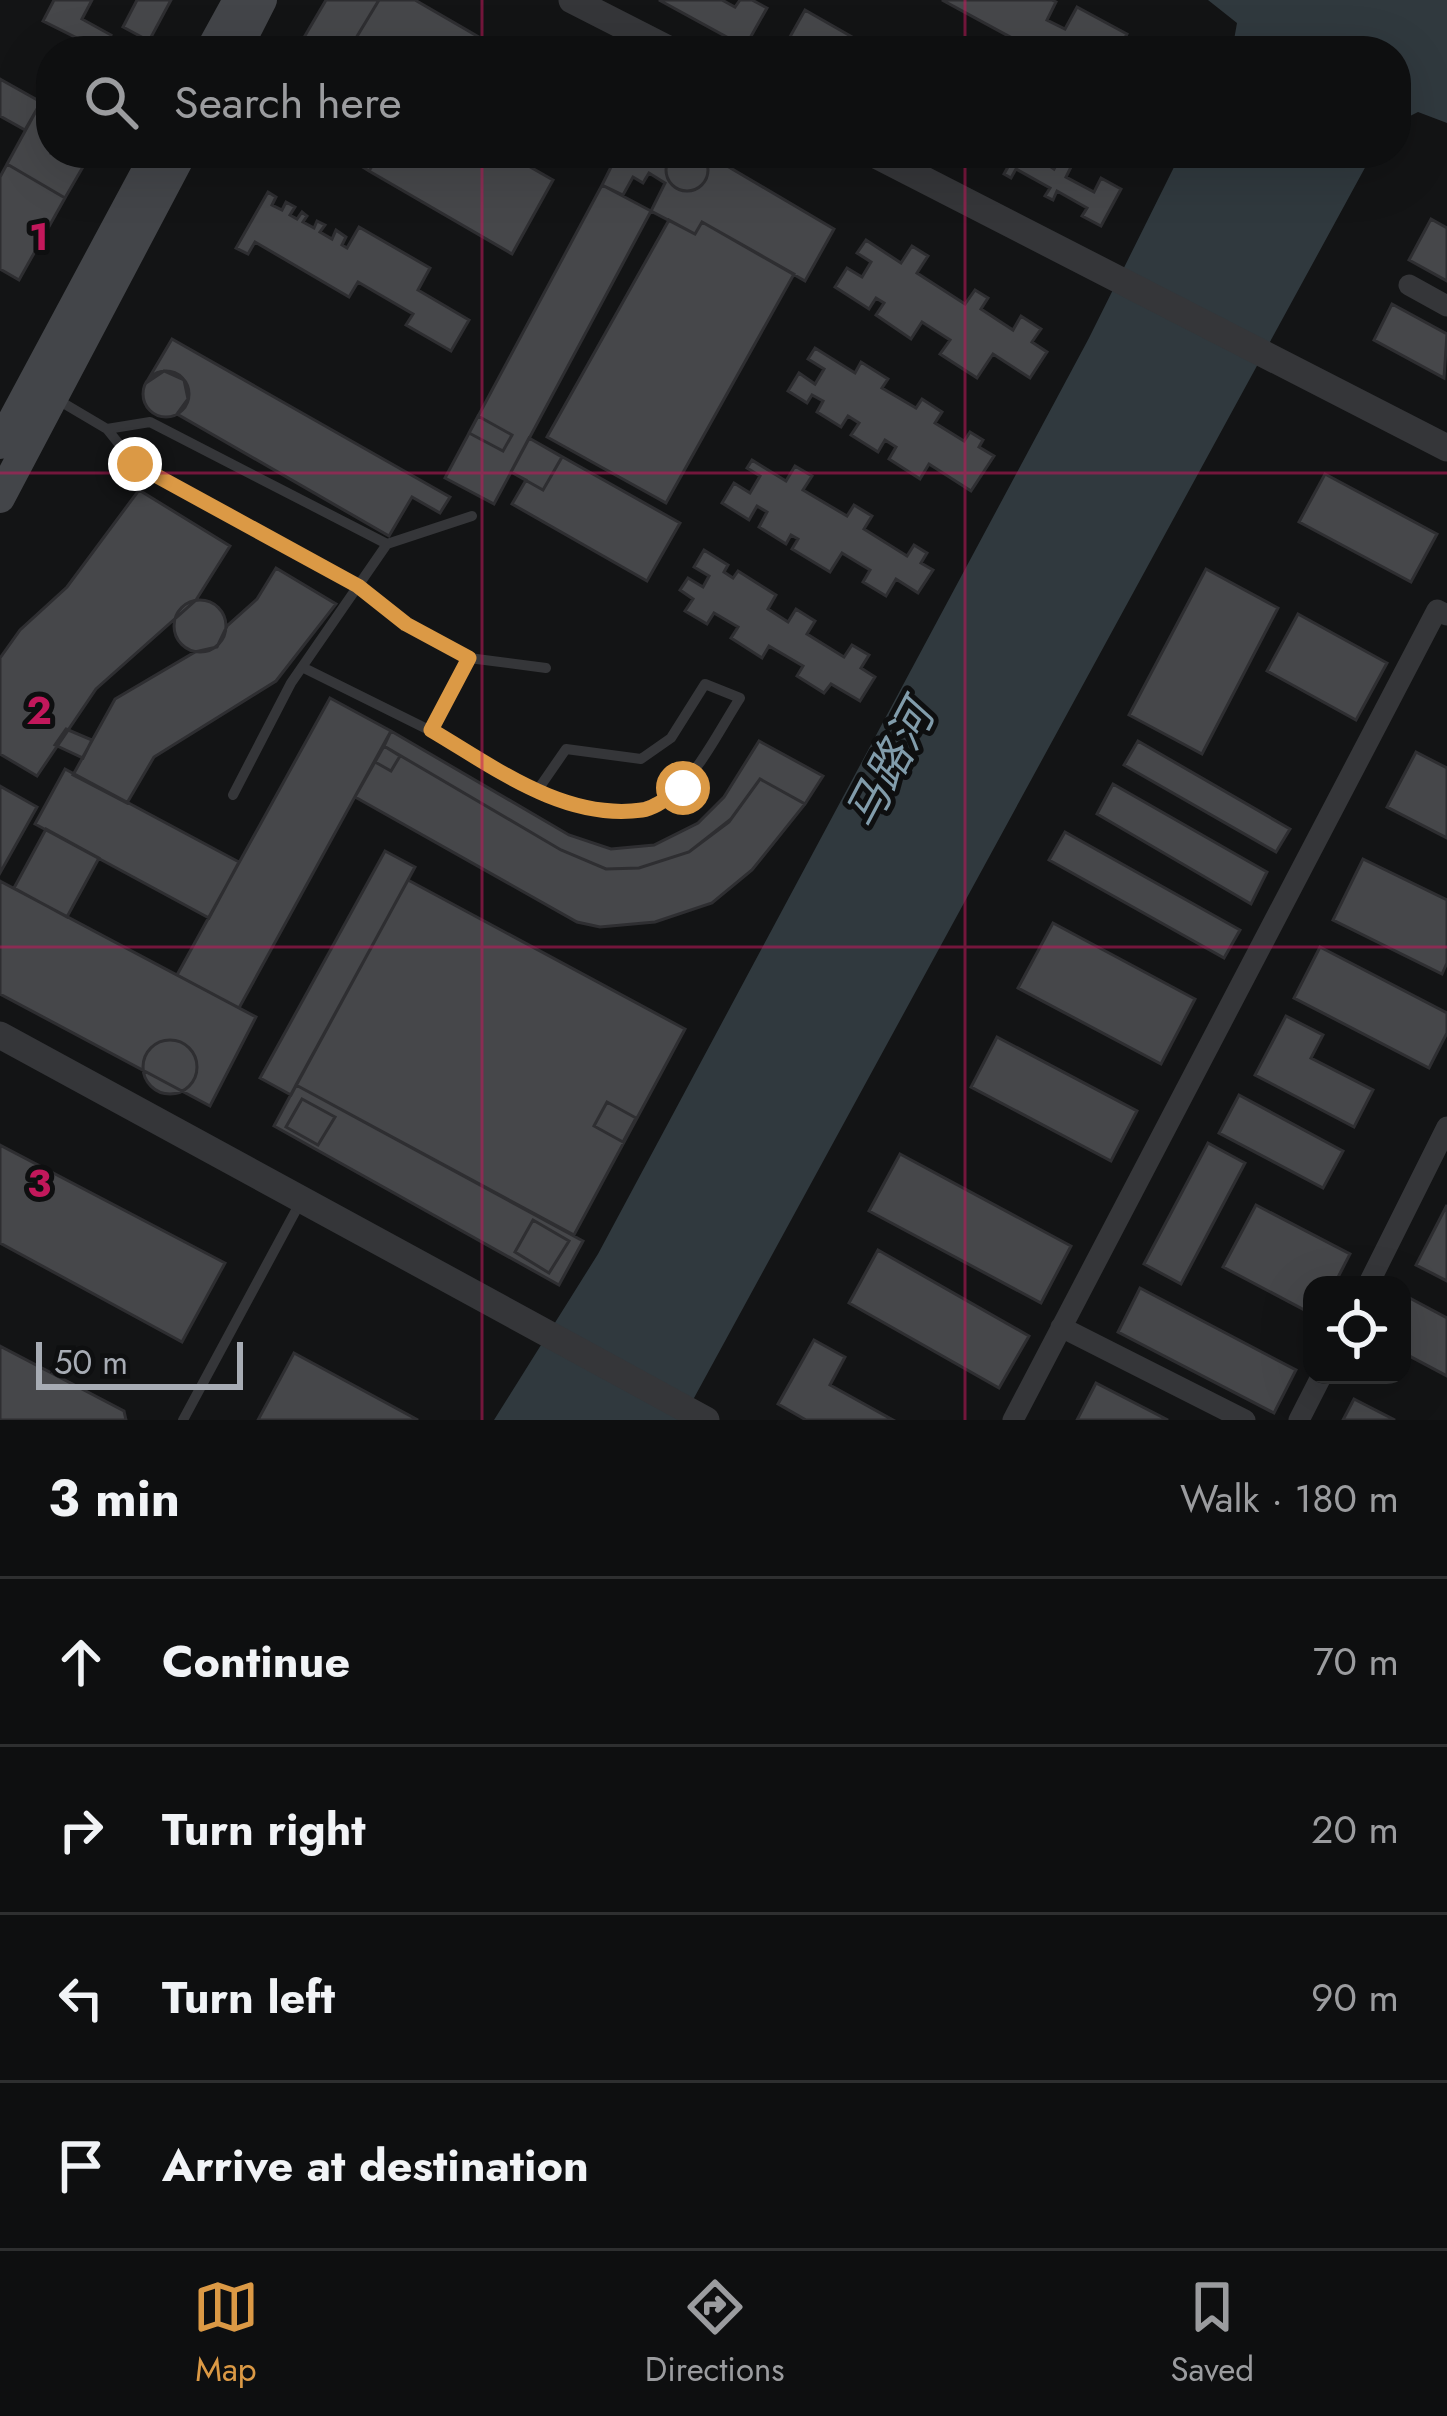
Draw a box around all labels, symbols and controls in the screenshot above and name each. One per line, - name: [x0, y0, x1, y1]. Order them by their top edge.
- search box: [36, 36, 1411, 168]
- icon: search: [78, 69, 144, 135]
- text: Search here: [174, 70, 402, 135]
- text: 1: [29, 208, 49, 265]
- route end: [108, 437, 162, 491]
- text: 2: [26, 682, 52, 739]
- water label: 马路河: [829, 683, 954, 840]
- route start: [656, 761, 710, 815]
- text: 3: [27, 1155, 51, 1212]
- map controls: [1303, 1276, 1411, 1384]
- button: locate: [1303, 1276, 1411, 1384]
- scale bar: [36, 1336, 243, 1389]
- text: 50 m: [54, 1339, 128, 1386]
- text: 3 min: [48, 1461, 180, 1535]
- text: Walk · 180 m: [1180, 1470, 1399, 1527]
- icon: ahead: [48, 1629, 114, 1695]
- text: Continue: [162, 1629, 350, 1694]
- text: 70 m: [1313, 1633, 1399, 1690]
- icon: right: [48, 1797, 114, 1863]
- text: Turn right: [162, 1797, 366, 1862]
- text: 20 m: [1311, 1801, 1399, 1858]
- icon: left: [48, 1965, 114, 2031]
- text: Turn left: [162, 1965, 335, 2030]
- text: 90 m: [1311, 1969, 1399, 2026]
- icon: arrive: [48, 2133, 114, 2199]
- text: Arrive at destination: [162, 2133, 589, 2198]
- tab: Map: [193, 2274, 259, 2393]
- tab: Directions: [645, 2274, 785, 2393]
- tab: Saved: [1170, 2274, 1254, 2393]

